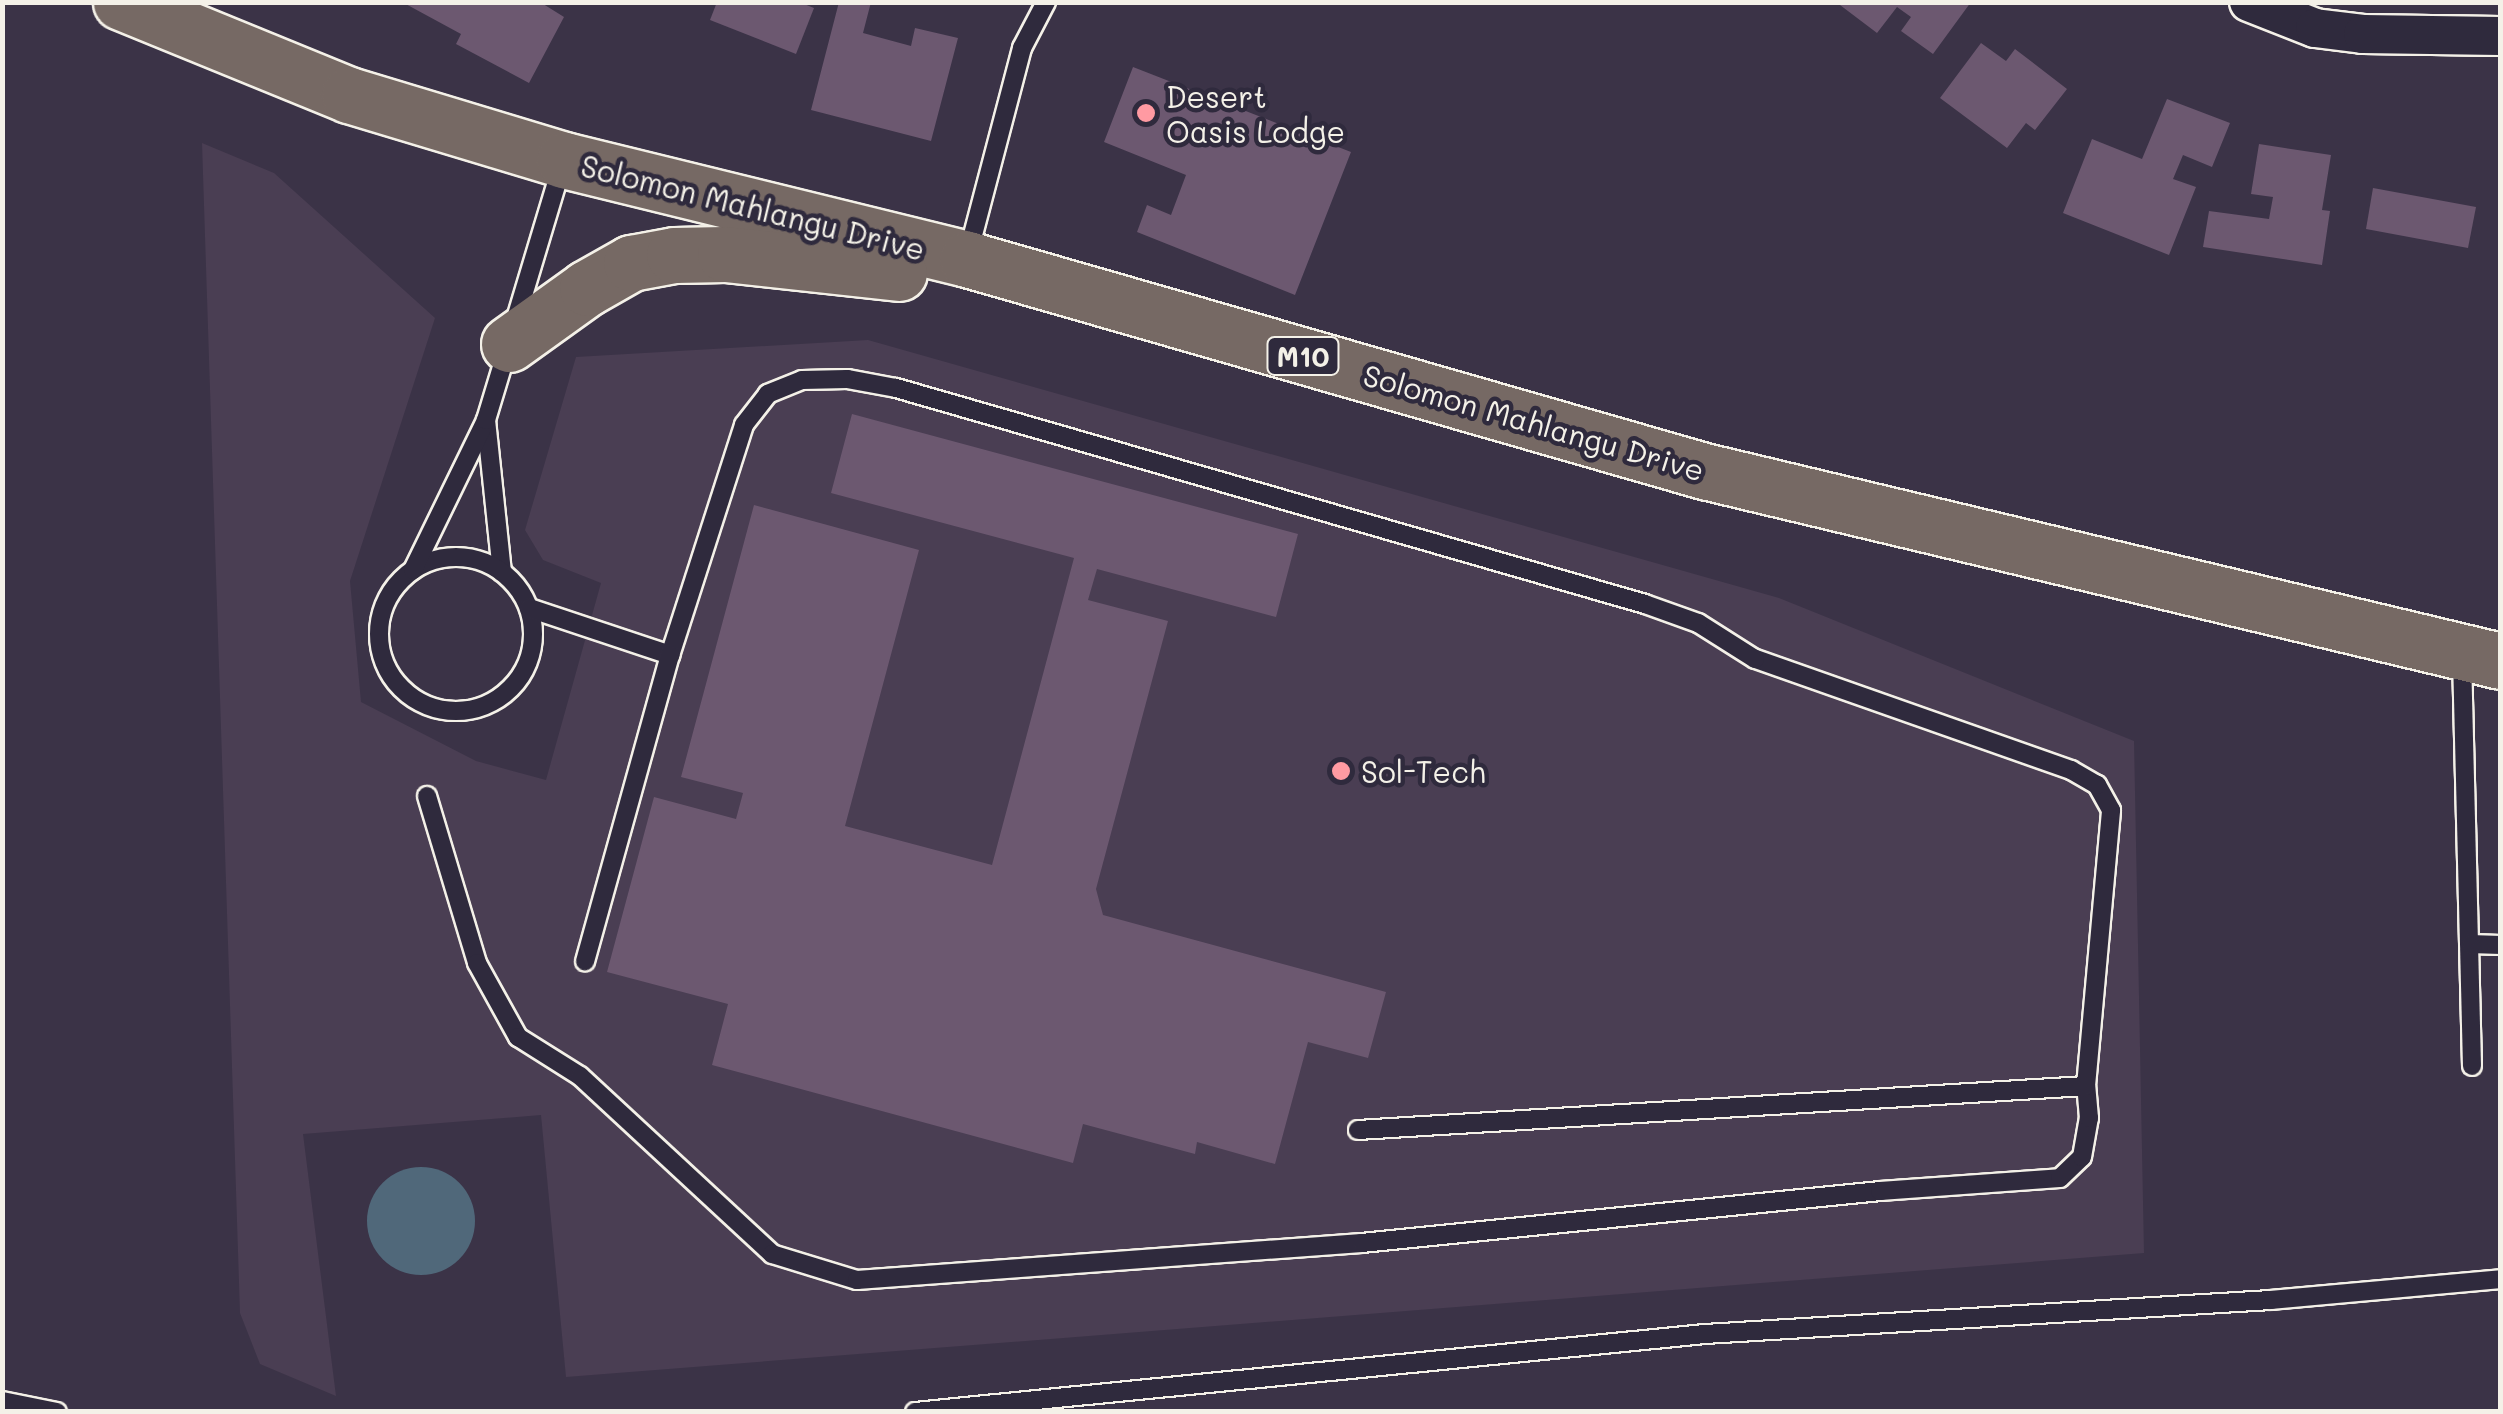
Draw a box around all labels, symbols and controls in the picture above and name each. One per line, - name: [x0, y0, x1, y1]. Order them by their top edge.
- place label: Desert Oasis Lodge: [1166, 78, 1345, 148]
- marker: Desert Oasis Lodge: [1135, 102, 1157, 124]
- street label: Solomon Mahlangu Drive: [577, 147, 929, 267]
- road number: M10: [1266, 333, 1340, 379]
- street label: Solomon Mahlangu Drive: [1359, 356, 1709, 488]
- place label: Sol-Tech: [1361, 753, 1486, 789]
- marker: Sol-Tech: [1330, 760, 1352, 782]

